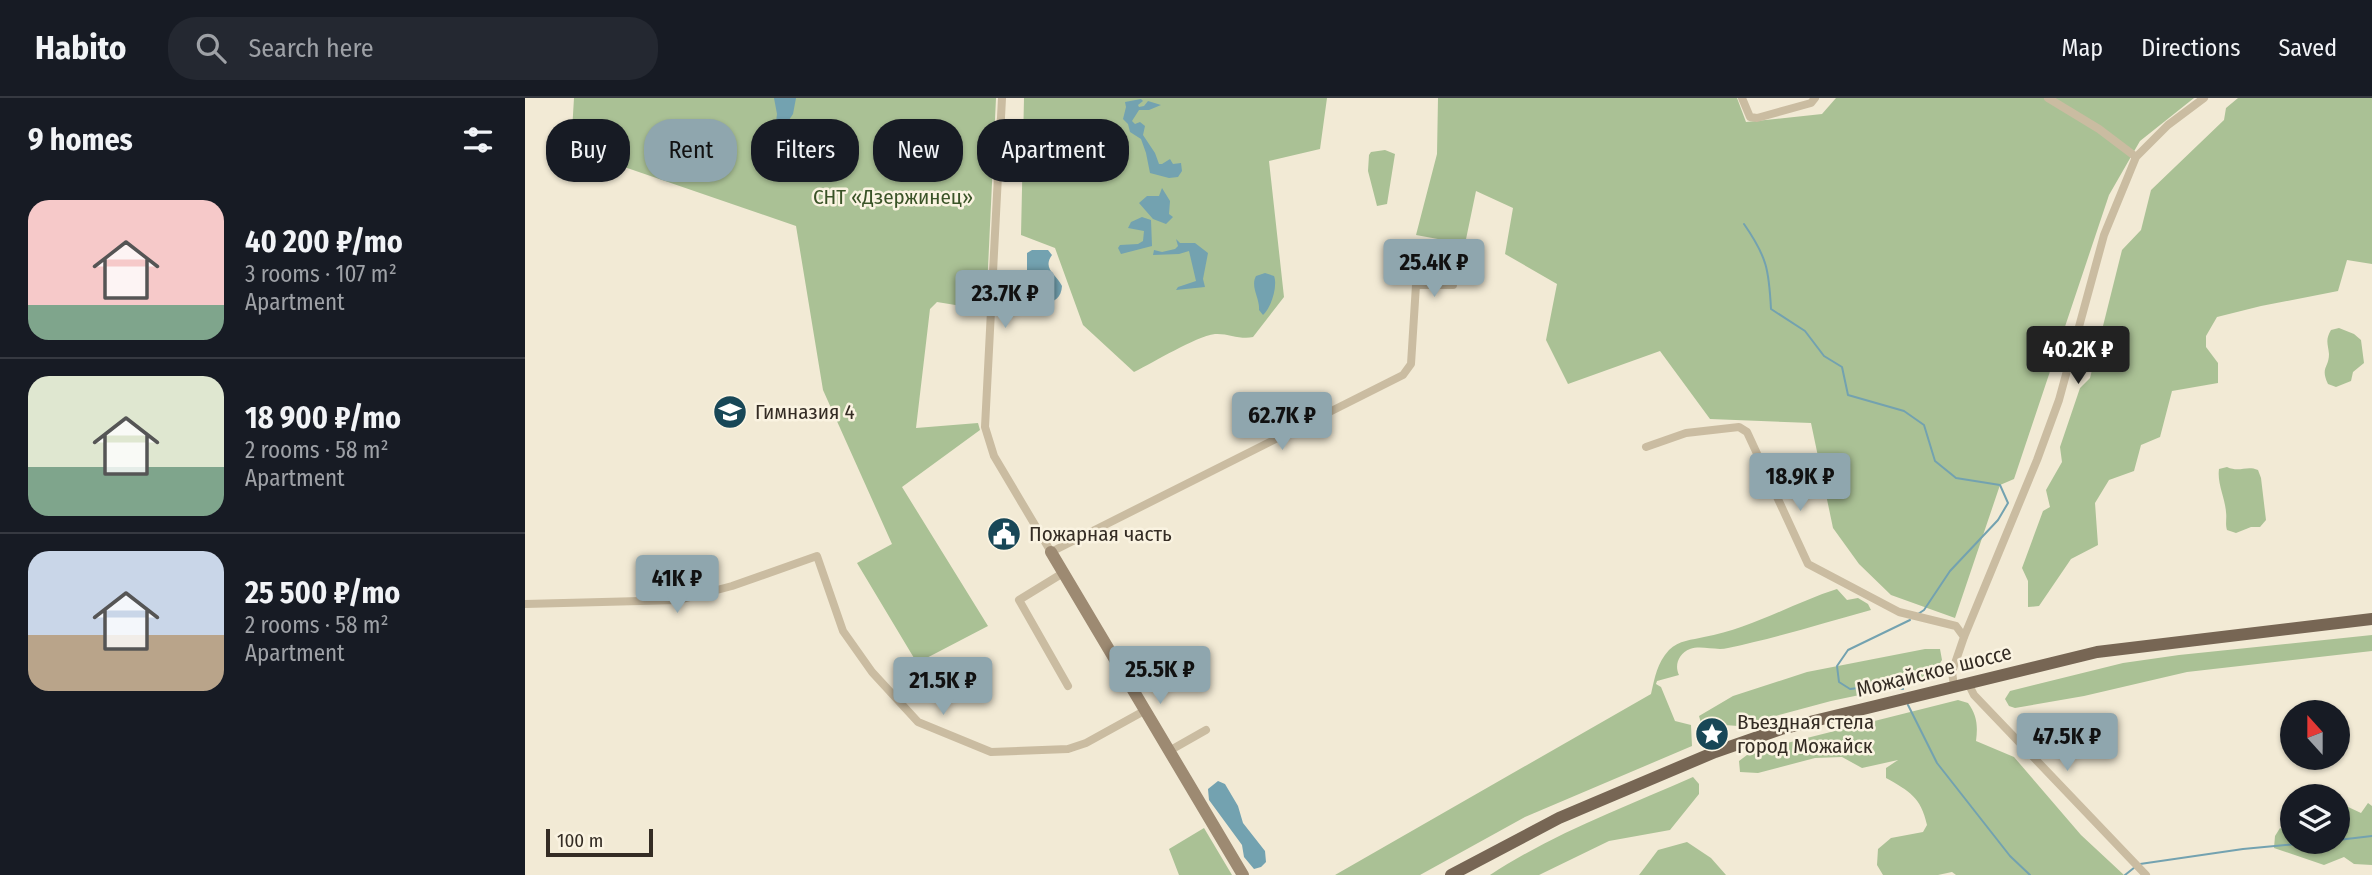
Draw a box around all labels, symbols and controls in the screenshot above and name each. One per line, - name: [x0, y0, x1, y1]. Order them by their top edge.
- search box: [168, 17, 658, 80]
- text: Habito: [35, 28, 126, 68]
- icon: search: [192, 29, 230, 67]
- text: Search here: [248, 33, 374, 64]
- text: Map: [2062, 34, 2103, 62]
- text: Directions: [2141, 34, 2240, 62]
- text: Saved: [2278, 34, 2337, 62]
- chip: Buy: [546, 119, 630, 182]
- chip: Rent: [644, 119, 737, 182]
- chip: Filters: [751, 119, 859, 182]
- chip: New: [873, 119, 963, 182]
- chip: Apartment: [977, 119, 1129, 182]
- icon: filters: [459, 121, 497, 159]
- text: 9 homes: [28, 122, 133, 158]
- park label: СНТ «Дзержинец»: [813, 184, 973, 210]
- text: 40 200 ₽/mo: [245, 224, 403, 260]
- icon: home: [84, 228, 168, 312]
- pin: 25.4K ₽: [1369, 240, 1499, 299]
- text: 25.4K ₽: [1399, 248, 1469, 276]
- text: 3 rooms · 107 m²: [245, 260, 397, 288]
- pin: 23.7K ₽: [940, 271, 1070, 330]
- text: 23.7K ₽: [971, 279, 1039, 307]
- text: Apartment: [245, 288, 345, 316]
- pin: 40.2K ₽: [2013, 327, 2143, 386]
- text: 40.2K ₽: [2043, 335, 2113, 363]
- pin: 62.7K ₽: [1217, 392, 1347, 452]
- school or university icon: Гимназия 4: [711, 393, 749, 431]
- place label: Гимназия 4: [755, 399, 855, 425]
- text: 18 900 ₽/mo: [245, 400, 401, 436]
- text: 62.7K ₽: [1248, 401, 1316, 429]
- icon: home: [84, 404, 168, 488]
- text: 2 rooms · 58 m²: [245, 436, 389, 464]
- pin: 18.9K ₽: [1735, 454, 1865, 513]
- text: 18.9K ₽: [1765, 462, 1835, 490]
- text: Apartment: [245, 464, 345, 492]
- public building icon: Пожарная часть: [985, 515, 1023, 553]
- place label: Пожарная часть: [1029, 521, 1172, 547]
- pin: 41K ₽: [628, 556, 726, 615]
- text: 41K ₽: [652, 564, 702, 592]
- text: 25 500 ₽/mo: [245, 575, 400, 611]
- icon: home: [84, 579, 168, 663]
- text: 2 rooms · 58 m²: [245, 611, 389, 639]
- text: Apartment: [245, 639, 345, 667]
- street label: Можайское шоссе: [1854, 639, 2014, 703]
- pin: 25.5K ₽: [1095, 646, 1225, 706]
- text: 25.5K ₽: [1125, 655, 1195, 683]
- pin: 21.5K ₽: [878, 658, 1008, 717]
- text: 21.5K ₽: [909, 666, 977, 694]
- north arrow: [2280, 700, 2350, 770]
- map controls: [2280, 700, 2350, 854]
- place label: Въездная стела город Можайск: [1737, 709, 1874, 759]
- pin: 47.5K ₽: [2002, 714, 2132, 773]
- place icon: Въездная стела город Можайск: [1693, 715, 1731, 753]
- text: 47.5K ₽: [2033, 722, 2101, 750]
- button: layers: [2280, 784, 2350, 854]
- scale bar: [546, 826, 653, 858]
- text: 100 m: [557, 829, 603, 852]

